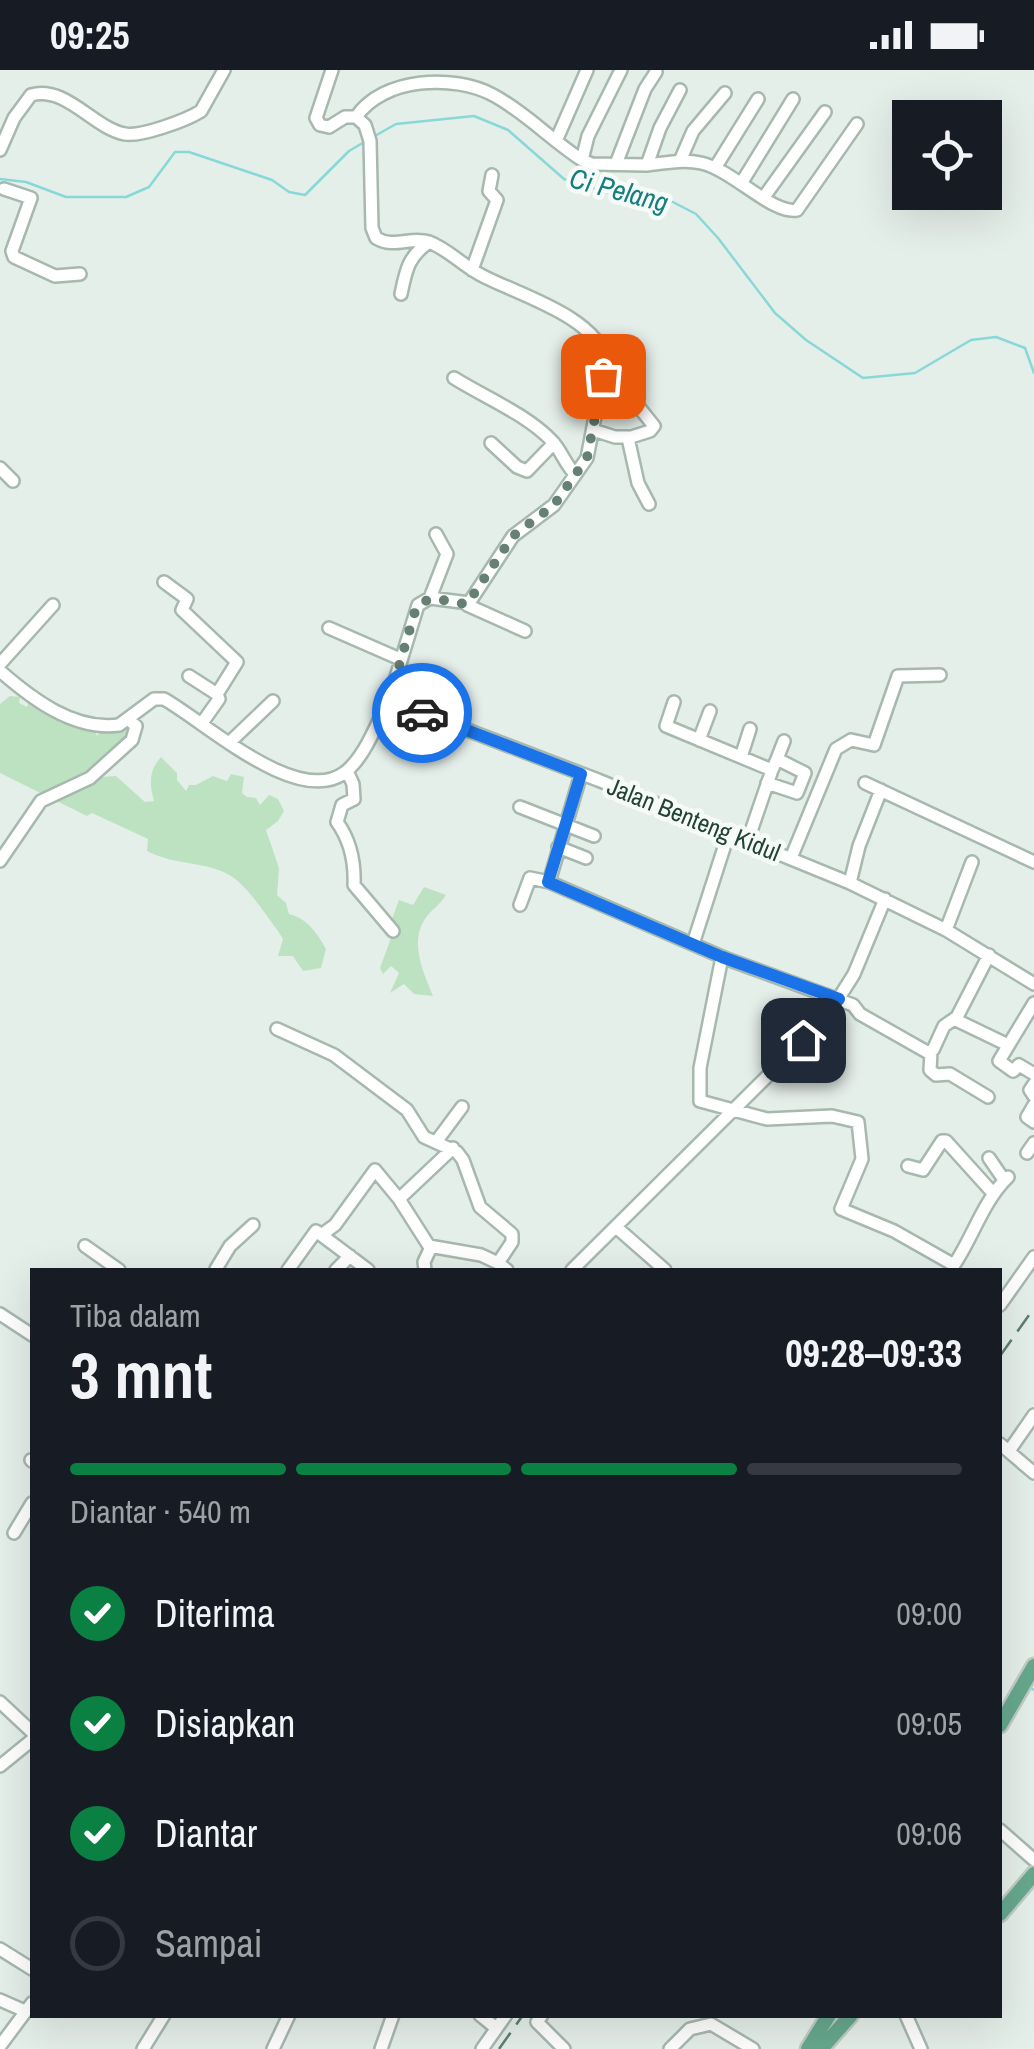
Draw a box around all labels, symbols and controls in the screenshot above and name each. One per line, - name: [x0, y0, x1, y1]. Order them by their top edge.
- text: 09:25: [50, 10, 130, 61]
- map controls: [892, 100, 1002, 210]
- button: locate: [892, 100, 1002, 210]
- water label: Ci Pelang: [565, 159, 673, 221]
- pin: [561, 334, 646, 419]
- icon: bag: [576, 349, 631, 404]
- courier: [372, 663, 472, 763]
- icon: car: [395, 686, 450, 741]
- street label: Jalan Benteng Kidul: [603, 769, 785, 869]
- pin: [761, 998, 846, 1083]
- icon: home: [776, 1013, 831, 1068]
- text: Tiba dalam: [70, 1294, 201, 1337]
- text: 09:28–09:33: [785, 1328, 962, 1379]
- text: 3 mnt: [70, 1331, 212, 1418]
- text: Diantar · 540 m: [70, 1490, 251, 1533]
- icon: check: [70, 1586, 125, 1641]
- text: Diterima: [155, 1588, 274, 1639]
- text: 09:00: [896, 1592, 962, 1635]
- icon: check: [70, 1696, 125, 1751]
- text: Disiapkan: [155, 1698, 295, 1749]
- text: 09:05: [896, 1702, 962, 1745]
- icon: check: [70, 1806, 125, 1861]
- text: Diantar: [155, 1808, 257, 1859]
- text: 09:06: [896, 1812, 962, 1855]
- text: Sampai: [155, 1918, 262, 1969]

